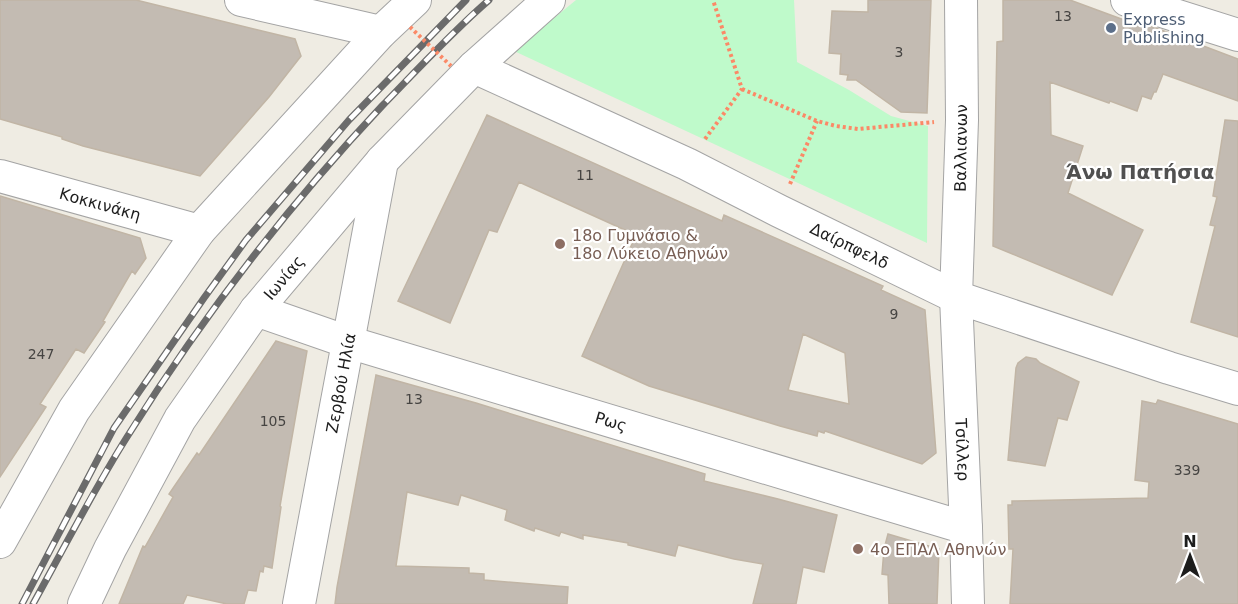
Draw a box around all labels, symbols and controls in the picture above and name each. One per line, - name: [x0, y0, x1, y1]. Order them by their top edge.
- house number: 13: [1054, 8, 1072, 24]
- place label: Express Publishing: [1123, 10, 1205, 47]
- marker: Express Publishing: [1104, 21, 1118, 35]
- house number: 3: [895, 44, 903, 60]
- street label: Βαλλιανων: [951, 104, 971, 192]
- district label: Άνω Πατήσια: [1066, 160, 1214, 184]
- house number: 11: [576, 167, 594, 183]
- street label: Κοκκινάκη: [57, 183, 143, 224]
- street label: Δαίρπφελδ: [807, 218, 892, 273]
- place label: 18ο Γυμνάσιο & 18ο Λύκειο Αθηνών: [572, 226, 728, 263]
- marker: 18ο Γυμνάσιο & 18ο Λύκειο Αθηνών: [553, 237, 567, 251]
- street label: Ιωνίας: [259, 251, 308, 304]
- house number: 9: [890, 306, 898, 322]
- street label: Ζερβού Ηλία: [322, 331, 359, 435]
- house number: 247: [28, 346, 54, 362]
- house number: 13: [405, 391, 423, 407]
- street label: Ρως: [593, 407, 629, 435]
- house number: 105: [260, 413, 286, 429]
- street label: Τσίλλερ: [952, 417, 973, 482]
- house number: 339: [1174, 462, 1200, 478]
- north arrow: [1160, 526, 1220, 586]
- text: N: [1183, 532, 1197, 551]
- place label: 4ο ΕΠΑΛ Αθηνών: [870, 540, 1006, 559]
- marker: 4ο ΕΠΑΛ Αθηνών: [851, 542, 865, 556]

